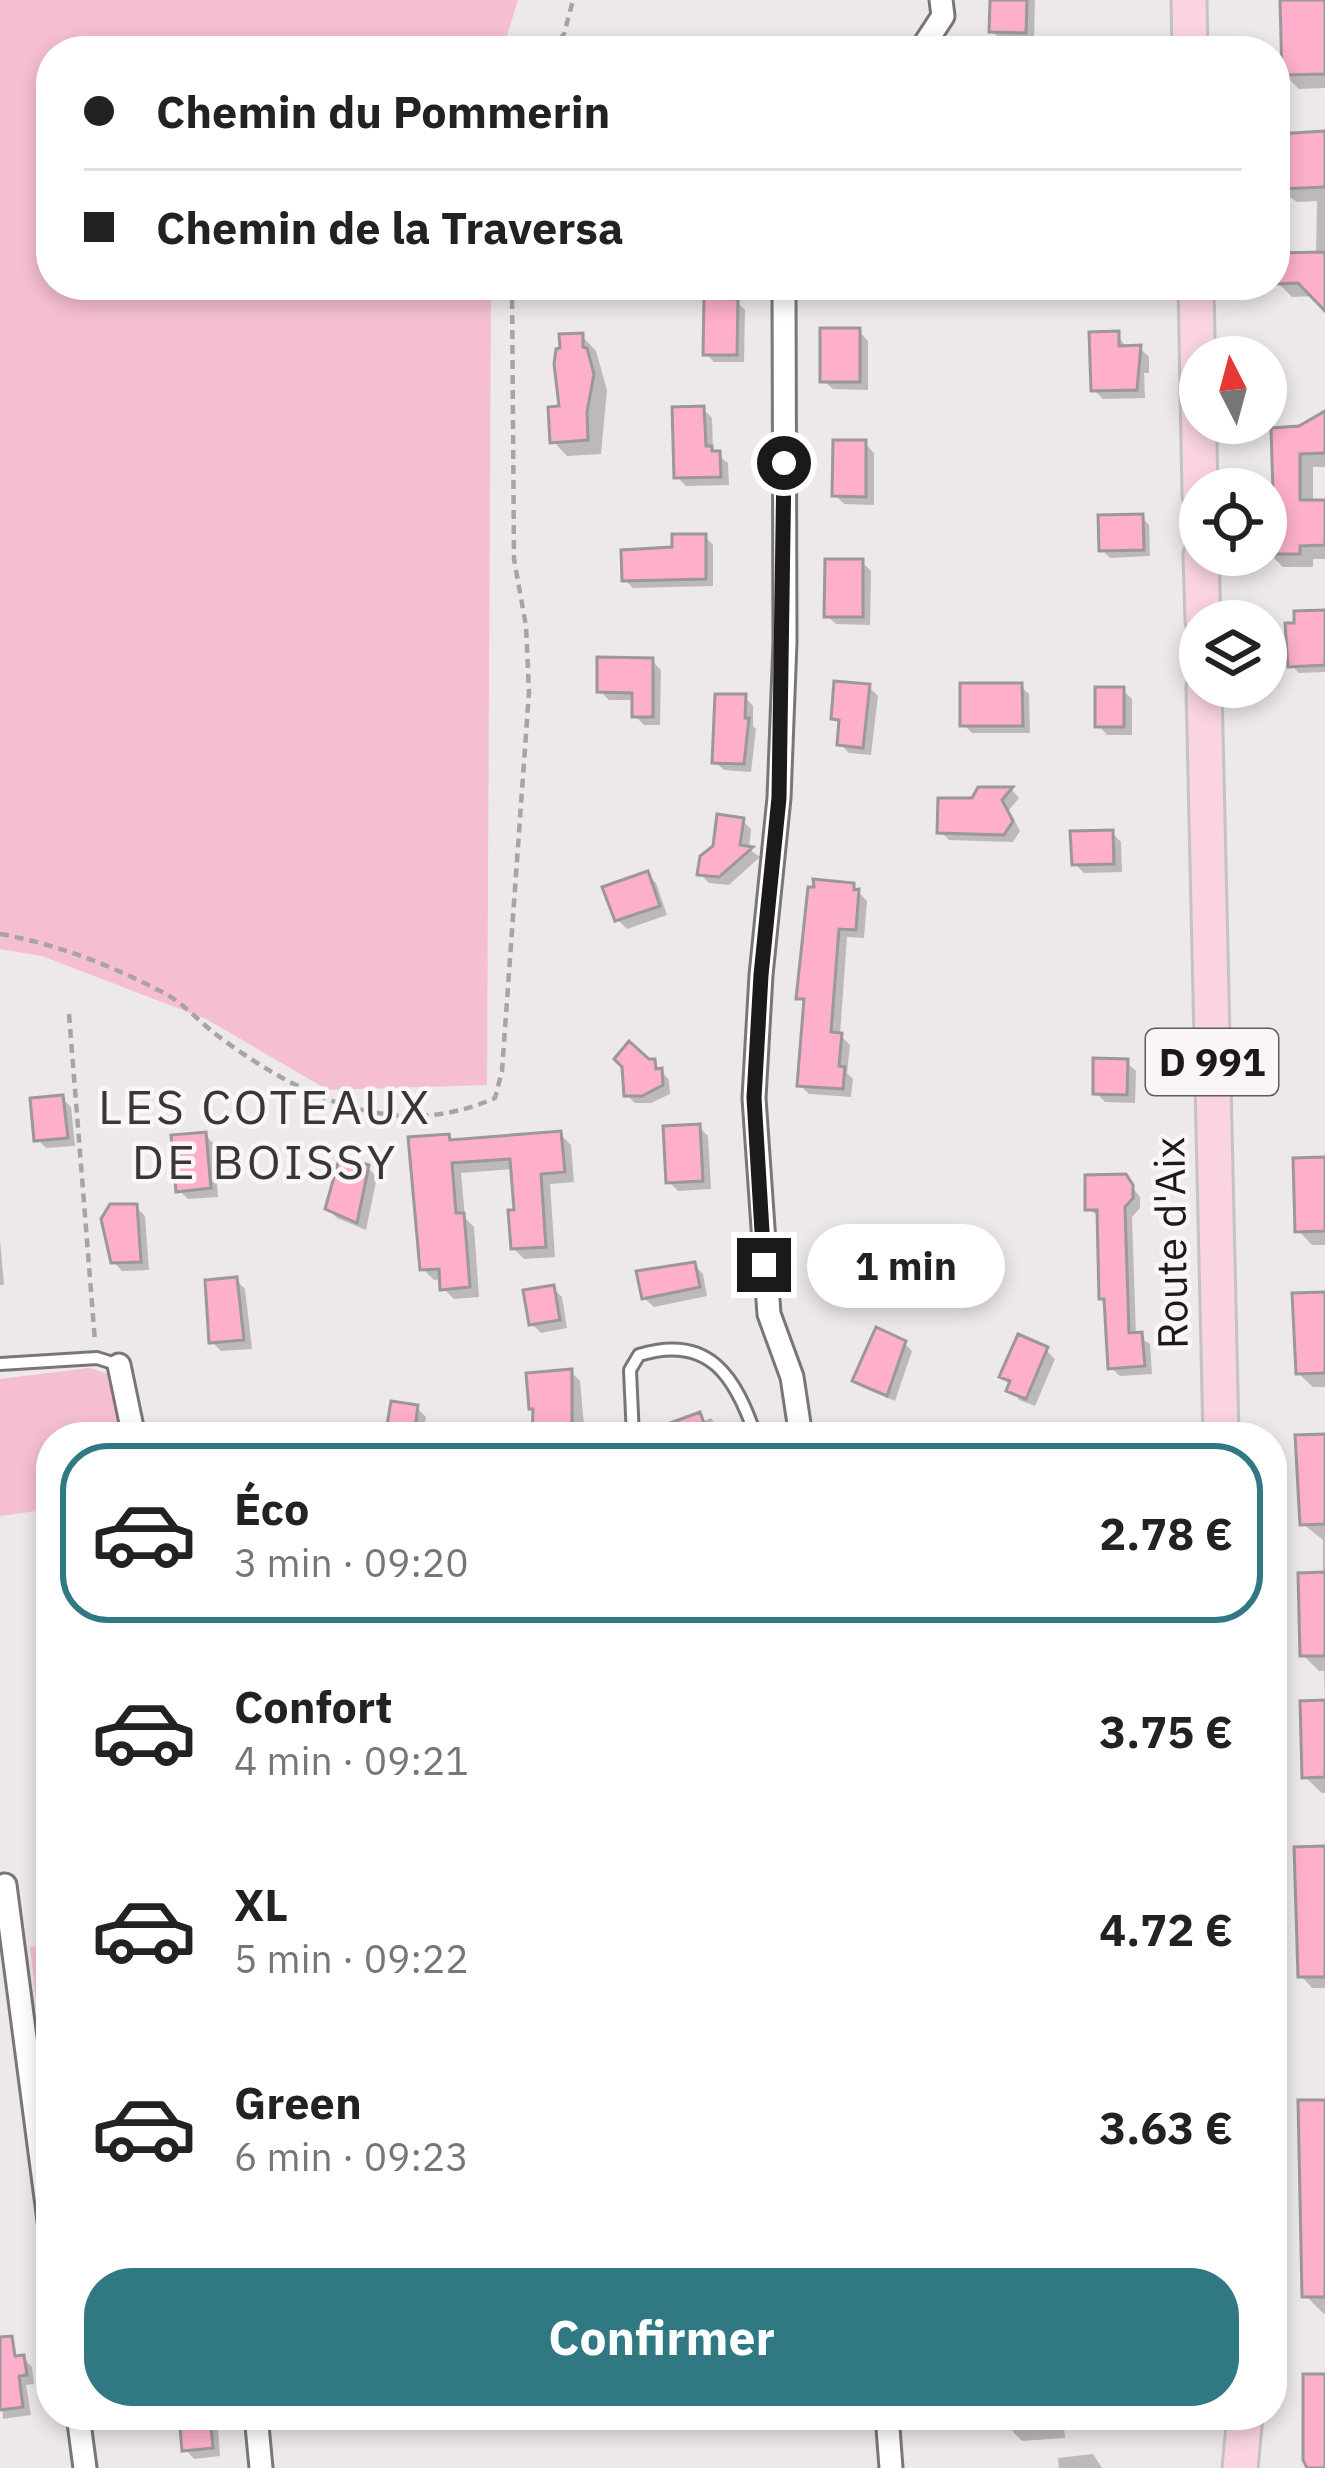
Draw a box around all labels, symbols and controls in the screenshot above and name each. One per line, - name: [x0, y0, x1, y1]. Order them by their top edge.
- text: Chemin du Pommerin: [156, 82, 610, 140]
- text: Chemin de la Traversa: [156, 198, 624, 256]
- north arrow: [1179, 336, 1287, 444]
- map controls: [1179, 336, 1287, 708]
- route start: [757, 436, 811, 490]
- button: locate: [1179, 468, 1287, 576]
- button: layers: [1179, 600, 1287, 708]
- road number: D 991: [1146, 1029, 1278, 1095]
- district label: LES COTEAUX DE BOISSY: [98, 1075, 432, 1192]
- street label: Route d'Aix: [1141, 1136, 1200, 1350]
- callout: 1 min: [806, 1223, 1004, 1307]
- route end: [737, 1238, 791, 1292]
- text: 1 min: [855, 1240, 957, 1291]
- icon: car: [90, 1479, 198, 1587]
- text: Éco: [234, 1479, 309, 1537]
- text: 2.78 €: [1099, 1504, 1233, 1562]
- text: 3 min · 09:20: [234, 1537, 469, 1588]
- icon: car: [90, 1677, 198, 1785]
- text: Confort: [234, 1677, 393, 1735]
- text: 3.75 €: [1099, 1702, 1233, 1760]
- text: 4 min · 09:21: [234, 1735, 469, 1786]
- icon: car: [90, 1875, 198, 1983]
- text: XL: [234, 1875, 288, 1933]
- text: 4.72 €: [1099, 1900, 1233, 1958]
- text: 5 min · 09:22: [234, 1933, 469, 1984]
- icon: car: [90, 2073, 198, 2181]
- text: Green: [234, 2073, 362, 2131]
- text: 3.63 €: [1099, 2098, 1233, 2156]
- text: 6 min · 09:23: [234, 2131, 469, 2182]
- button: Confirmer: [84, 2268, 1239, 2406]

